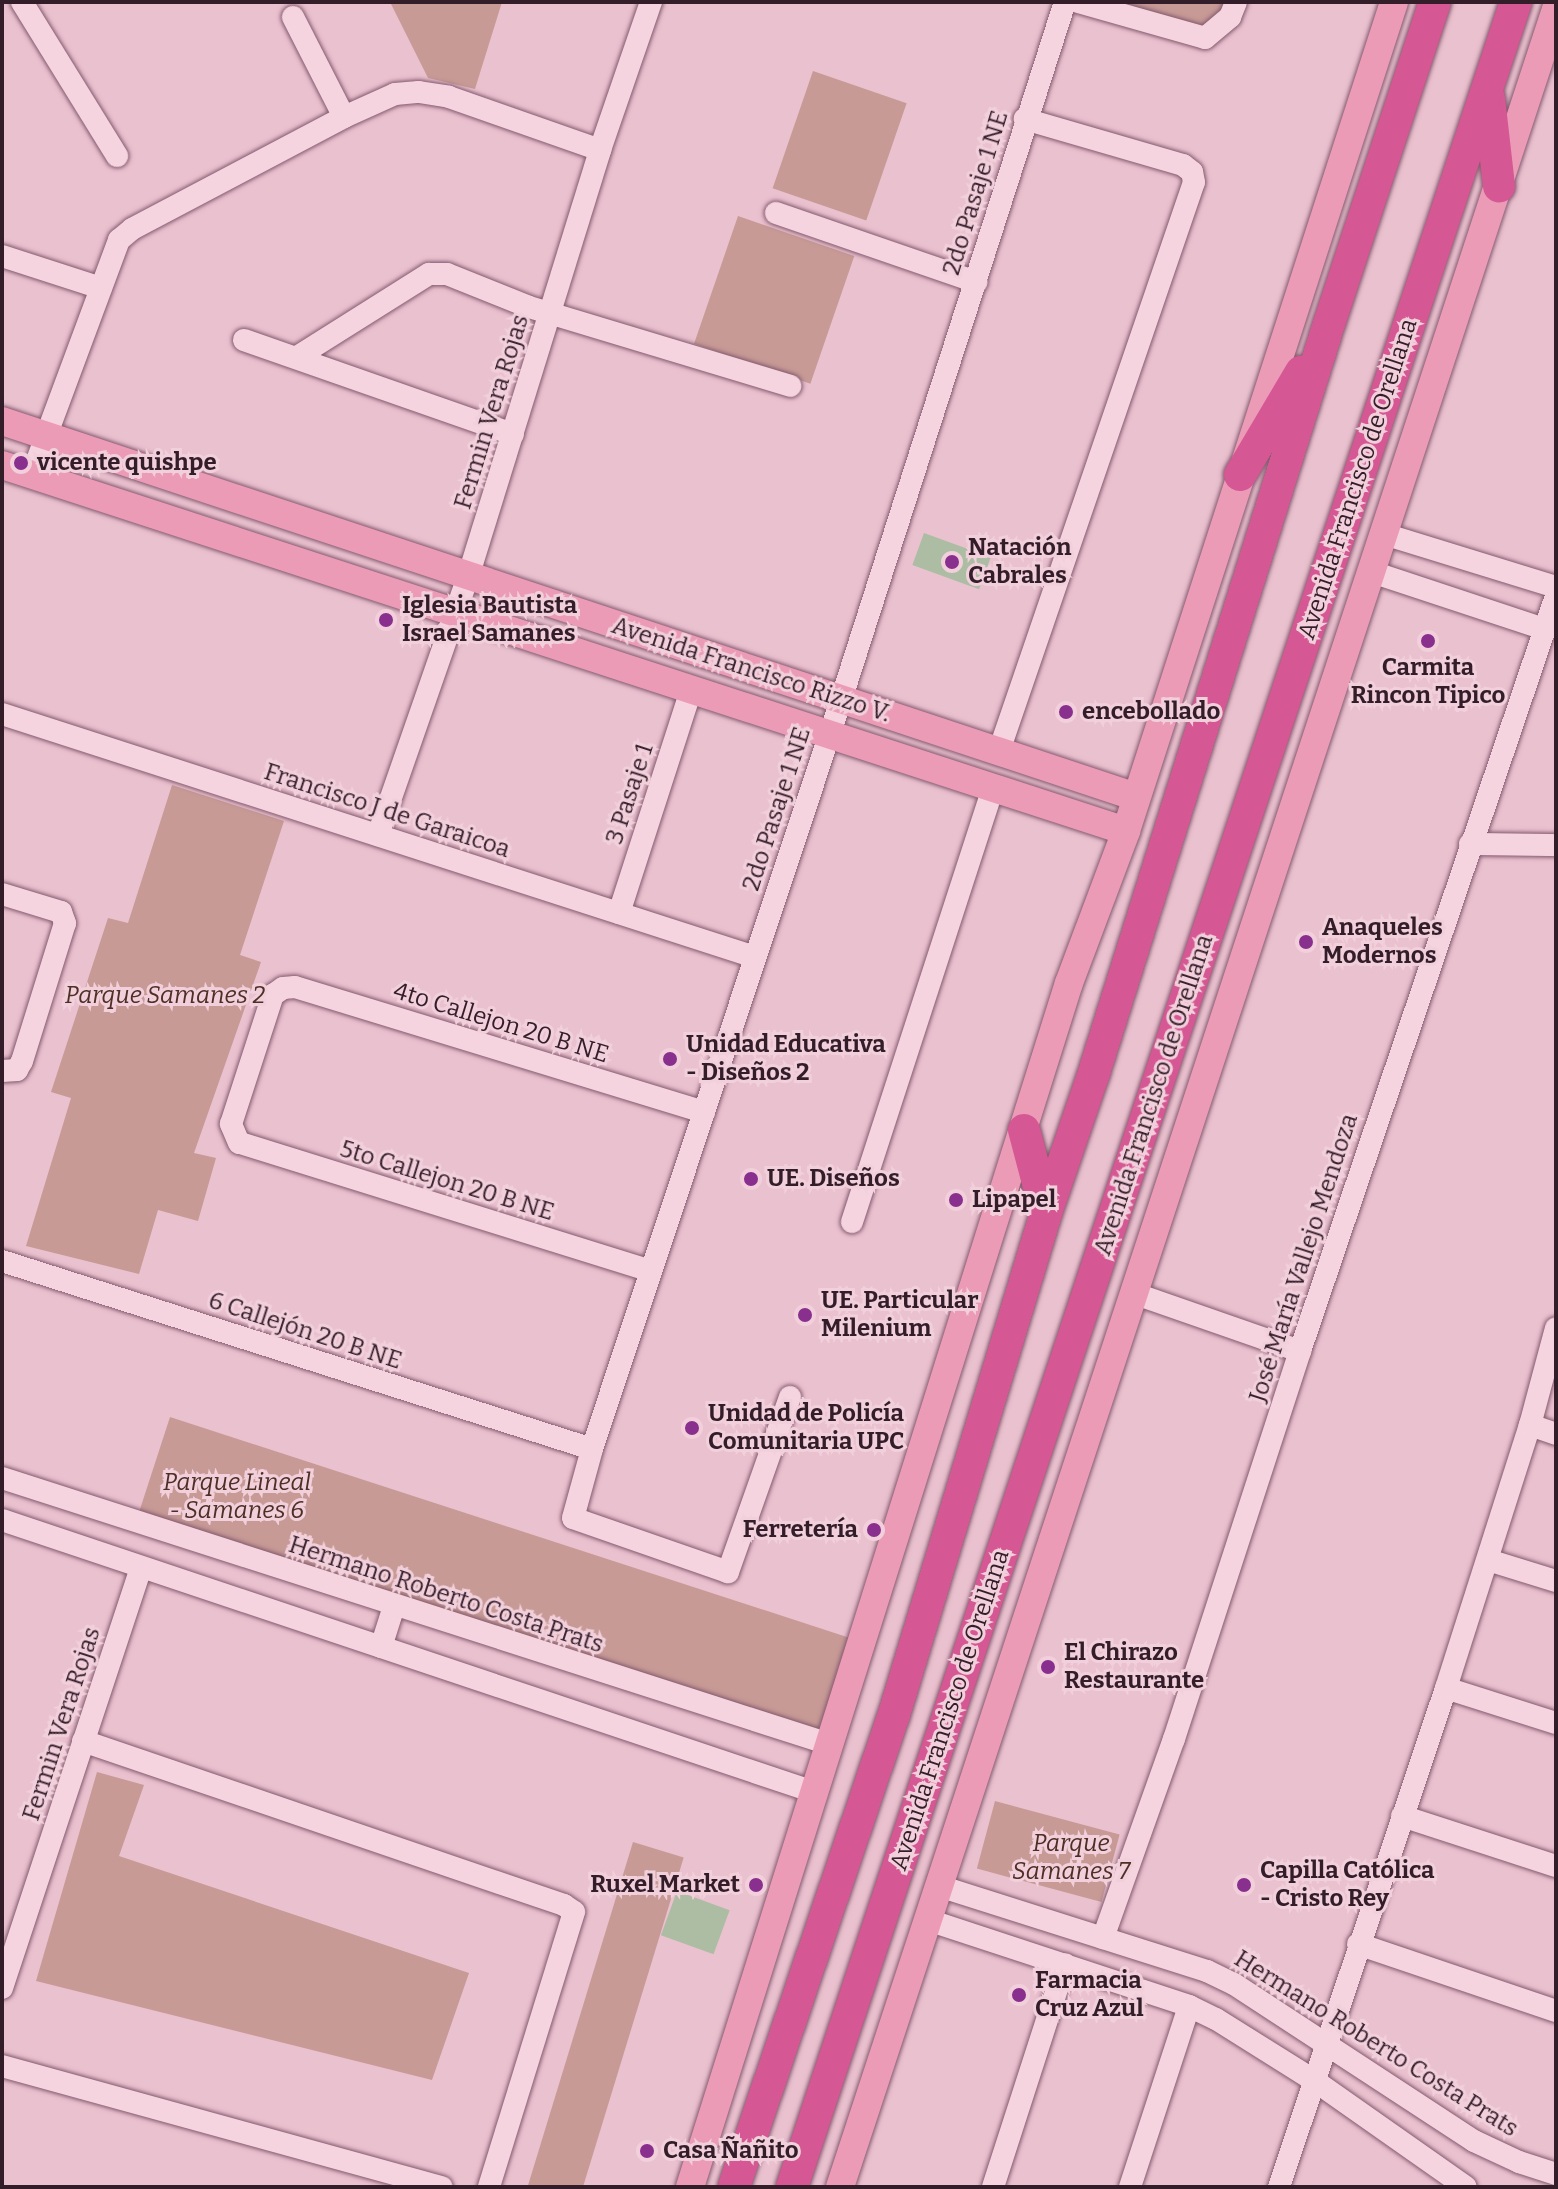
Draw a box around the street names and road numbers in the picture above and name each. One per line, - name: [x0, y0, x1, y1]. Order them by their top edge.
- street label: 2do Pasaje 1 NE: [937, 107, 1015, 279]
- street label: Fermin Vera Rojas: [449, 311, 535, 513]
- street label: Avenida Francisco de Orellana: [1292, 315, 1424, 643]
- street label: Avenida Francisco Rizzo V.: [608, 611, 894, 729]
- street label: 2do Pasaje 1 NE: [737, 724, 817, 894]
- street label: 3 Pasaje 1: [600, 740, 660, 848]
- street label: Francisco J de Garaicoa: [260, 758, 514, 864]
- street label: Avenida Francisco de Orellana: [1088, 931, 1220, 1259]
- street label: 4to Callejon 20 B NE: [390, 977, 612, 1069]
- street label: José María Vallejo Mendoza: [1244, 1110, 1364, 1406]
- street label: 5to Callejon 20 B NE: [337, 1135, 557, 1227]
- street label: 6 Callejón 20 B NE: [205, 1286, 405, 1376]
- street label: Hermano Roberto Costa Prats: [285, 1530, 607, 1660]
- street label: Avenida Francisco de Orellana: [884, 1546, 1016, 1874]
- street label: Fermin Vera Rojas: [17, 1624, 107, 1824]
- street label: Hermano Roberto Costa Prats: [1229, 1945, 1523, 2143]

